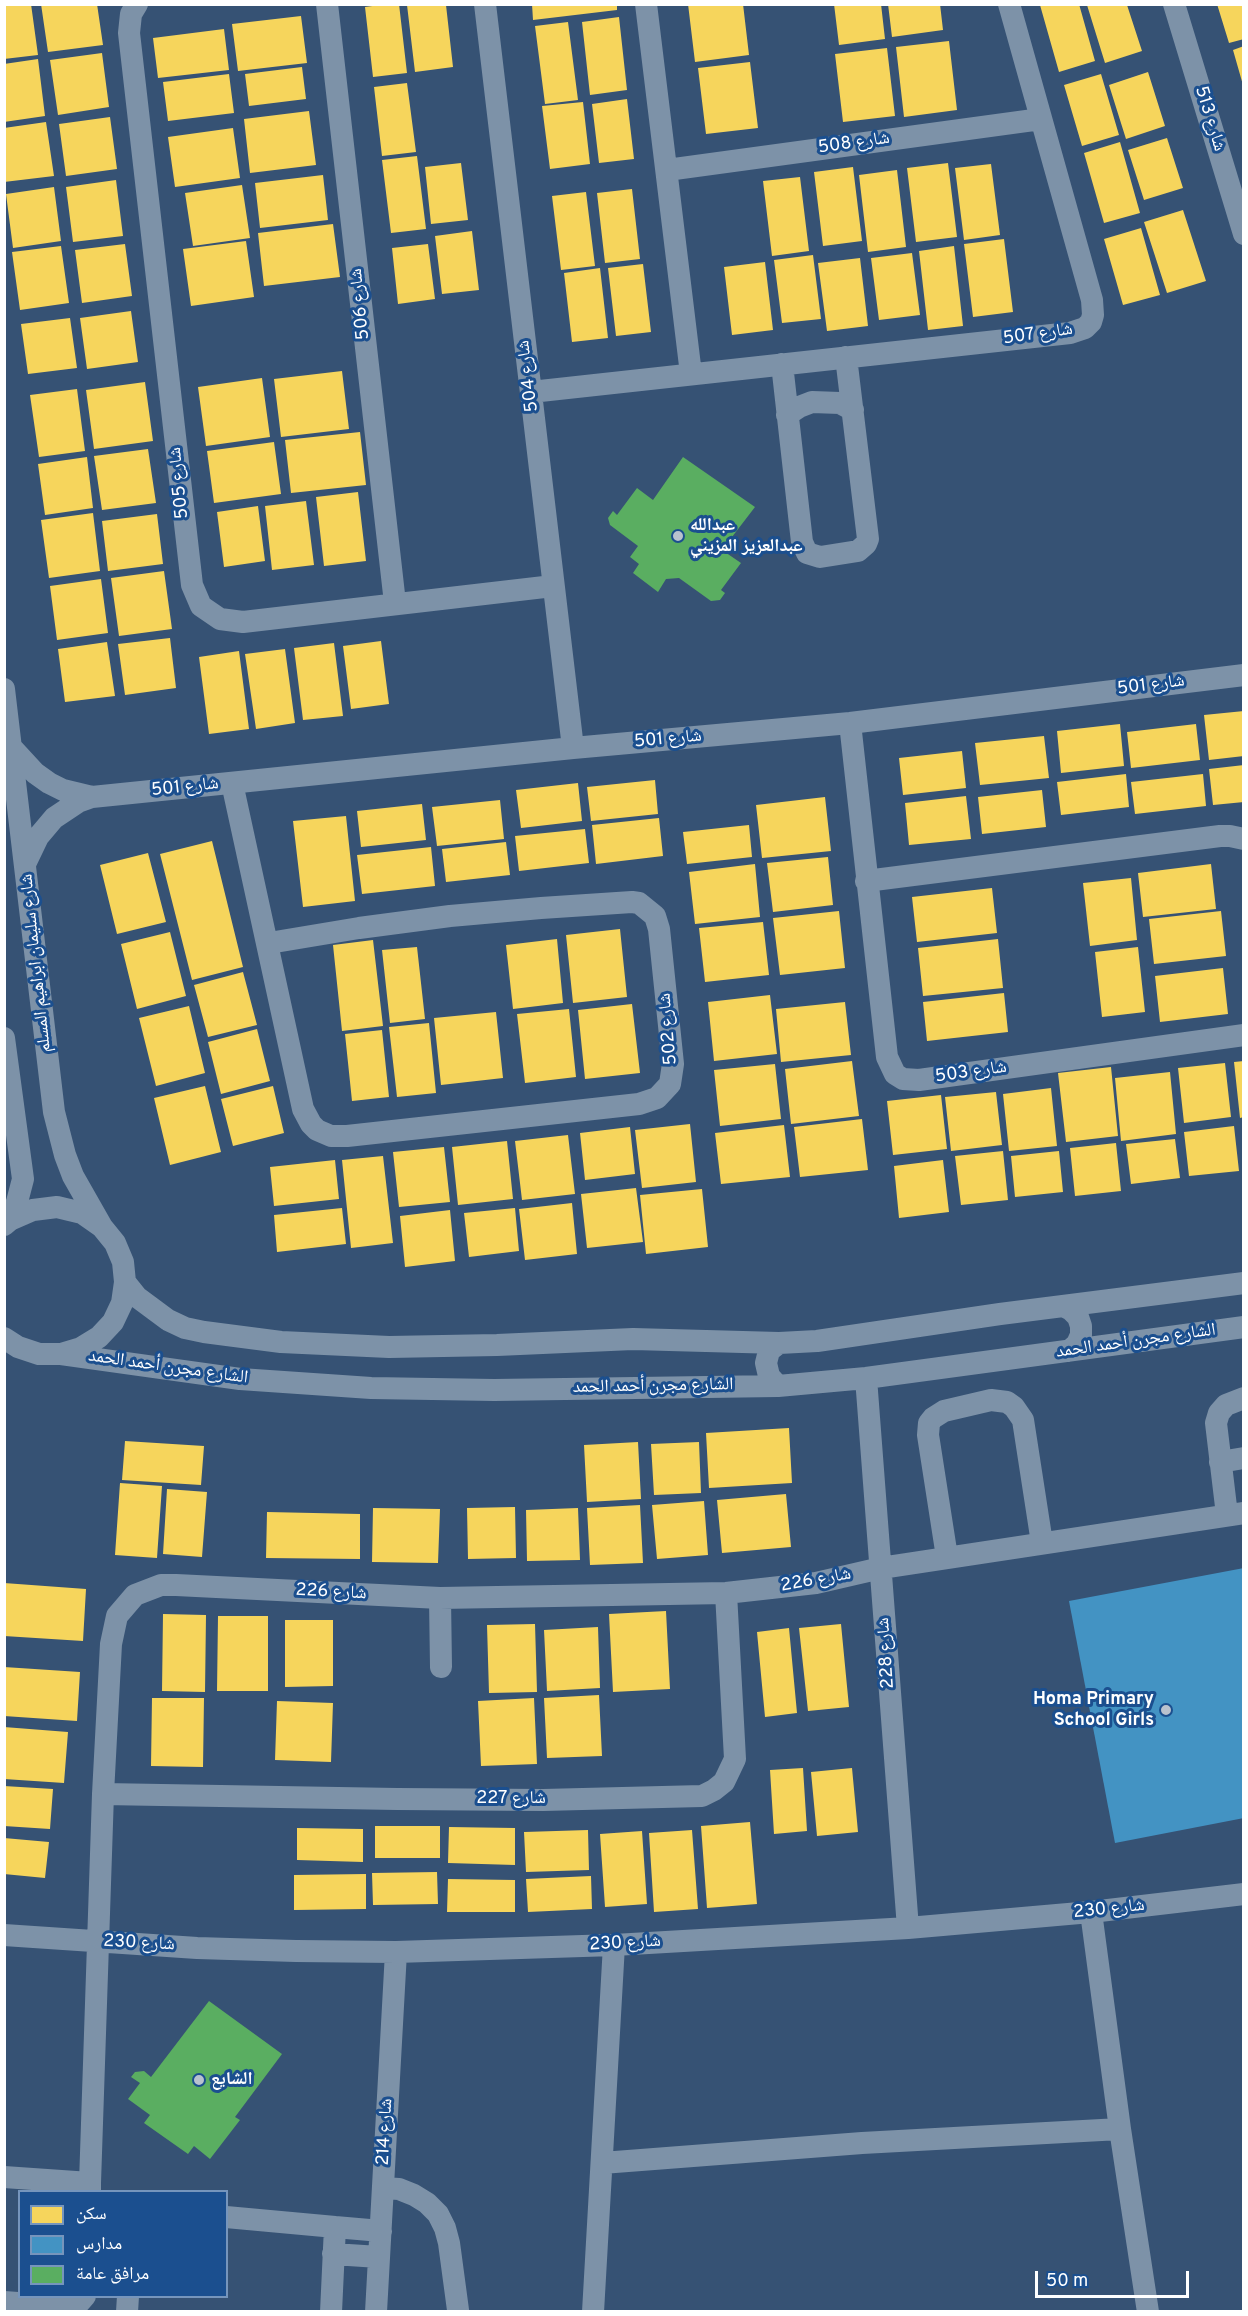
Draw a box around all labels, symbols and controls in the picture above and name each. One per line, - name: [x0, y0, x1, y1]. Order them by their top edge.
- street label: شارع 513: [1189, 84, 1229, 154]
- street label: شارع 508: [817, 128, 891, 160]
- street label: شارع 506: [347, 267, 375, 341]
- street label: شارع 507: [1002, 319, 1074, 351]
- street label: شارع 504: [514, 339, 544, 413]
- street label: شارع 505: [165, 446, 195, 520]
- place label: عبدالله عبدالعزيز المزيني: [690, 515, 803, 558]
- marker: عبدالله عبدالعزيز المزيني: [671, 529, 685, 543]
- street label: شارع 501: [1116, 671, 1186, 701]
- street label: شارع 501: [633, 726, 703, 754]
- street label: شارع 501: [150, 774, 220, 802]
- street label: شارع سليمان ابراهيم المسلم: [17, 873, 57, 1053]
- street label: شارع 502: [655, 992, 683, 1066]
- street label: شارع 503: [934, 1057, 1008, 1089]
- street label: الشارع مجرن أحمد الحمد: [1055, 1320, 1217, 1364]
- street label: الشارع مجرن أحمد الحمد: [87, 1346, 249, 1390]
- street label: الشارع مجرن أحمد الحمد: [572, 1375, 734, 1399]
- street label: شارع 226: [779, 1564, 853, 1598]
- street label: شارع 226: [295, 1580, 367, 1606]
- street label: شارع 228: [874, 1617, 900, 1689]
- place label: Homa Primary School Girls: [1033, 1689, 1154, 1732]
- marker: Homa Primary School Girls: [1159, 1703, 1173, 1717]
- street label: شارع 227: [476, 1788, 546, 1810]
- street label: شارع 230: [1072, 1896, 1146, 1924]
- street label: شارع 230: [103, 1931, 175, 1957]
- street label: شارع 230: [589, 1931, 661, 1957]
- place label: الشايع: [211, 2069, 253, 2091]
- marker: الشايع: [192, 2073, 206, 2087]
- street label: شارع 214: [373, 2098, 399, 2166]
- legend: [18, 2190, 228, 2298]
- text: سكن: [76, 2203, 107, 2226]
- text: مدارس: [76, 2233, 122, 2256]
- scale bar: [1038, 2259, 1192, 2297]
- text: مرافق عامة: [76, 2263, 149, 2286]
- text: 50 m: [1046, 2270, 1088, 2293]

